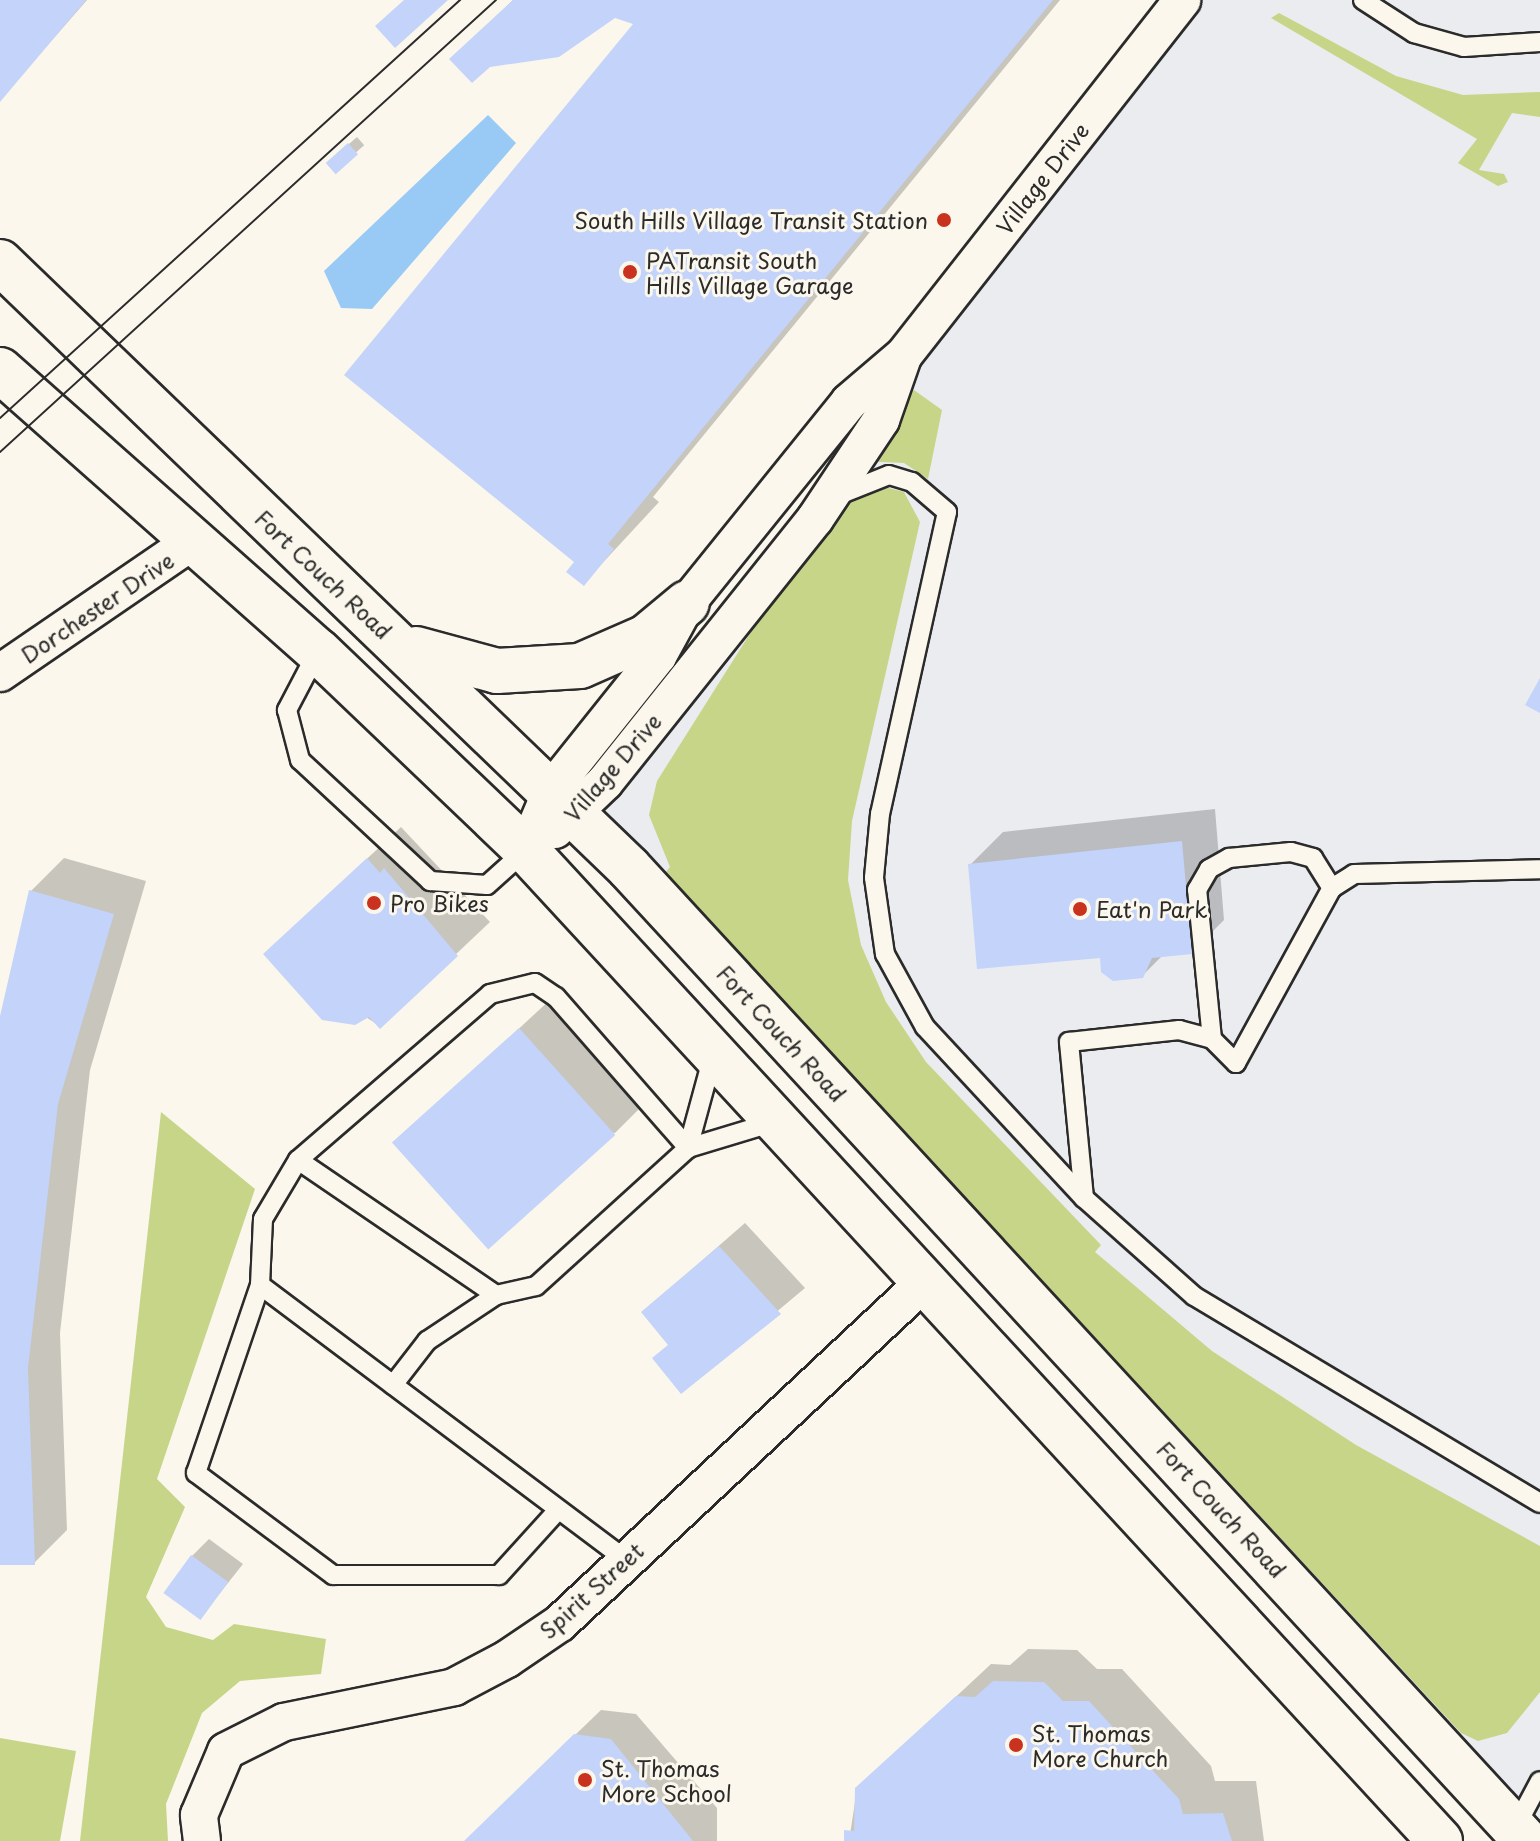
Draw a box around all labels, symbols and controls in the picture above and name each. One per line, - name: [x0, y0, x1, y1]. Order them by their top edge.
- street label: Village Drive: [990, 117, 1094, 239]
- place label: South Hills Village Transit Station: [571, 207, 928, 233]
- marker: South Hills Village Transit Station: [935, 211, 953, 229]
- place label: PATransit South Hills Village Garage: [646, 246, 855, 298]
- marker: PATransit South Hills Village Garage: [621, 263, 639, 281]
- street label: Fort Couch Road: [250, 504, 398, 644]
- street label: Dorchester Drive: [15, 546, 179, 668]
- street label: Village Drive: [558, 708, 666, 826]
- place label: Pro Bikes: [390, 890, 489, 916]
- marker: Pro Bikes: [365, 894, 383, 912]
- place label: Eat'n Park: [1096, 896, 1207, 922]
- marker: Eat'n Park: [1071, 900, 1089, 918]
- street label: Fort Couch Road: [712, 959, 852, 1107]
- street label: Fort Couch Road: [1152, 1435, 1292, 1583]
- street label: Spirit Street: [534, 1536, 648, 1644]
- place label: St. Thomas More Church: [1032, 1719, 1170, 1770]
- marker: St. Thomas More Church: [1007, 1736, 1025, 1754]
- place label: St. Thomas More School: [601, 1754, 732, 1806]
- marker: St. Thomas More School: [576, 1771, 594, 1789]

